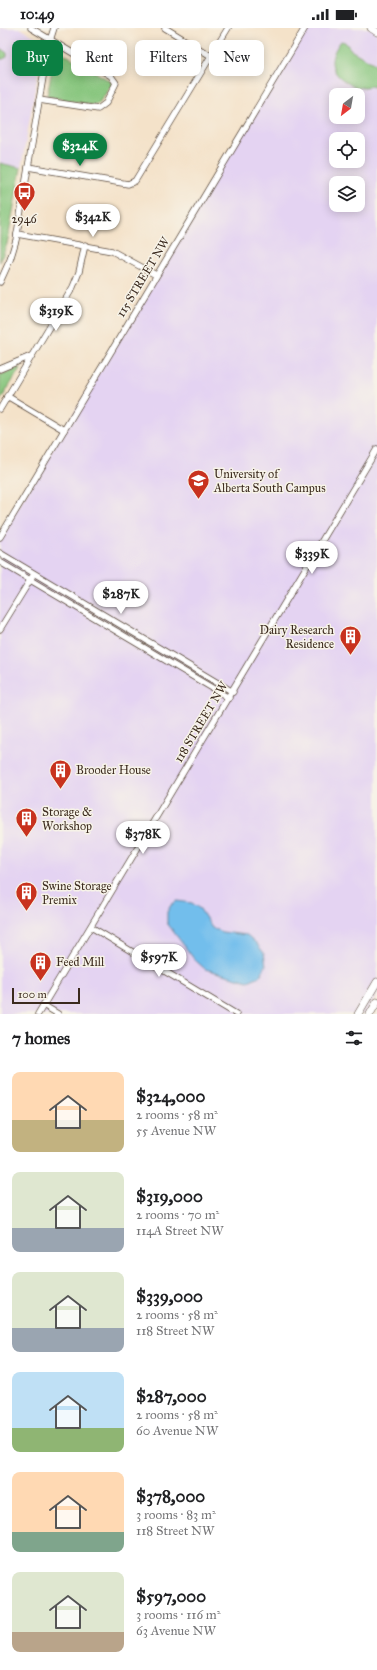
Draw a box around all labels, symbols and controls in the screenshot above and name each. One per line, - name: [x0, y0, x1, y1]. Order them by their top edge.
- text: 10:49: [20, 5, 55, 23]
- chip: Buy: [12, 40, 63, 76]
- chip: Rent: [71, 40, 127, 76]
- chip: Filters: [135, 40, 201, 76]
- chip: New: [209, 40, 264, 76]
- north arrow: [329, 88, 365, 124]
- map controls: [329, 88, 365, 212]
- button: locate: [329, 132, 365, 168]
- pin: $324K: [52, 133, 108, 167]
- text: $324K: [62, 138, 98, 154]
- button: layers: [329, 176, 365, 212]
- bus stop icon: 2946: [11, 179, 37, 212]
- pin: $342K: [65, 204, 121, 238]
- text: $342K: [75, 209, 111, 225]
- place label: 2946: [11, 212, 37, 226]
- street label: 115 STREET NW: [114, 234, 173, 319]
- pin: $319K: [28, 298, 84, 332]
- text: $319K: [39, 303, 73, 319]
- place label: University of Alberta South Campus: [213, 467, 326, 495]
- school or university icon: University of Alberta South Campus: [186, 468, 212, 501]
- pin: $339K: [284, 541, 340, 575]
- text: $339K: [295, 546, 329, 562]
- pin: $287K: [93, 581, 149, 615]
- text: $287K: [102, 586, 140, 602]
- place label: Dairy Research Residence: [259, 623, 334, 651]
- building icon: Dairy Research Residence: [337, 624, 363, 657]
- street label: 118 STREET NW: [171, 679, 231, 765]
- building icon: Brooder House: [48, 757, 74, 790]
- place label: Brooder House: [76, 763, 151, 777]
- place label: Storage & Workshop: [42, 805, 92, 833]
- building icon: Storage & Workshop: [13, 806, 39, 839]
- pin: $378K: [115, 821, 171, 855]
- text: $378K: [125, 826, 161, 842]
- place label: Swine Storage Premix: [42, 879, 111, 907]
- building icon: Swine Storage Premix: [14, 880, 40, 913]
- pin: $597K: [131, 944, 187, 978]
- building icon: Feed Mill: [27, 949, 53, 982]
- text: $597K: [141, 949, 178, 965]
- place label: Feed Mill: [56, 955, 105, 969]
- scale bar: [12, 986, 80, 1005]
- text: 100 m: [18, 988, 47, 1001]
- icon: filters: [343, 1027, 365, 1049]
- text: 7 homes: [12, 1028, 70, 1049]
- text: $324,000: [136, 1086, 205, 1107]
- icon: home: [44, 1088, 92, 1136]
- text: 2 rooms · 58 m²: [136, 1107, 218, 1123]
- text: 55 Avenue NW: [136, 1123, 216, 1139]
- text: $319,000: [136, 1186, 203, 1207]
- icon: home: [44, 1188, 92, 1236]
- text: 2 rooms · 70 m²: [136, 1207, 219, 1223]
- text: 114A Street NW: [136, 1223, 224, 1239]
- text: $339,000: [136, 1286, 203, 1307]
- icon: home: [44, 1288, 92, 1336]
- text: 2 rooms · 58 m²: [136, 1307, 218, 1323]
- text: 118 Street NW: [136, 1323, 214, 1339]
- text: $287,000: [136, 1386, 207, 1407]
- icon: home: [44, 1388, 92, 1436]
- text: 2 rooms · 58 m²: [136, 1407, 218, 1423]
- text: 60 Avenue NW: [136, 1423, 218, 1439]
- text: $378,000: [136, 1486, 205, 1507]
- icon: home: [44, 1488, 92, 1536]
- text: 3 rooms · 83 m²: [136, 1507, 216, 1523]
- text: 118 Street NW: [136, 1523, 214, 1539]
- text: $597,000: [136, 1586, 206, 1607]
- icon: home: [44, 1588, 92, 1636]
- text: 3 rooms · 116 m²: [136, 1607, 221, 1623]
- text: 63 Avenue NW: [136, 1623, 216, 1639]

